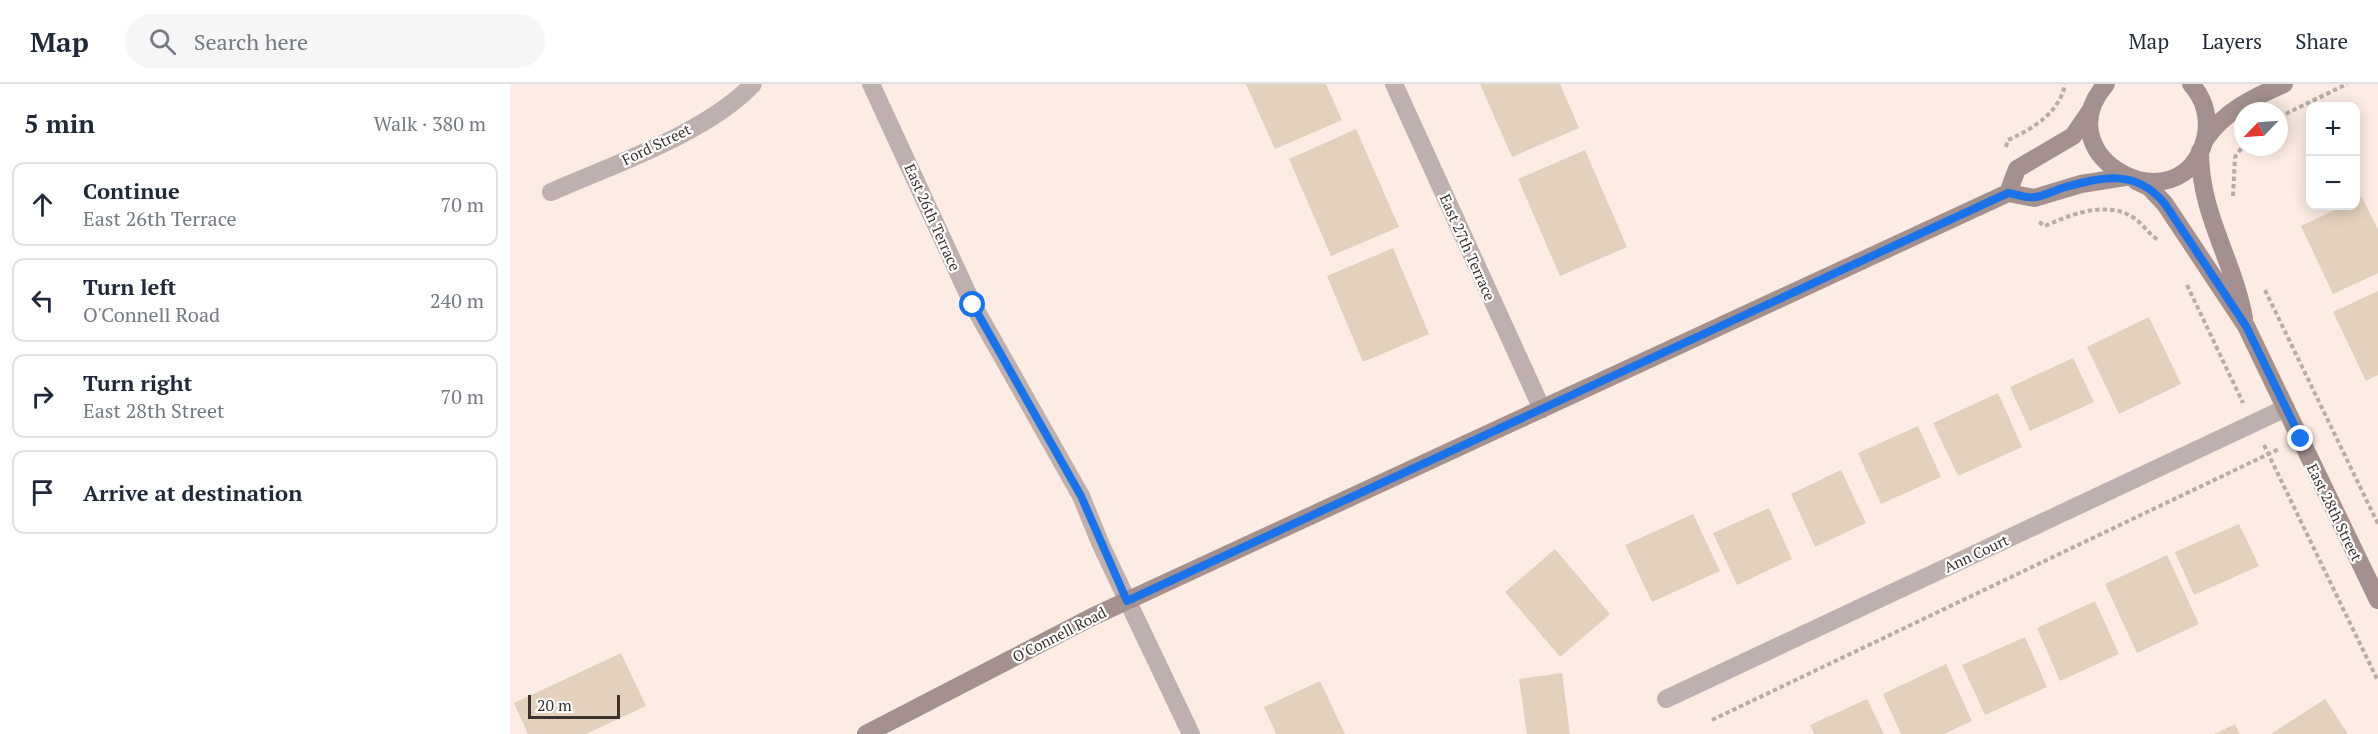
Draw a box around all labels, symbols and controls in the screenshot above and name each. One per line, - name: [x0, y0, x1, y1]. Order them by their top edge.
- search box: [125, 14, 545, 68]
- text: Map: [30, 23, 89, 60]
- icon: search: [146, 25, 179, 58]
- text: Search here: [194, 27, 308, 56]
- text: Map: [2128, 27, 2169, 55]
- text: Layers: [2202, 27, 2262, 55]
- text: Share: [2295, 27, 2348, 55]
- north arrow: [2234, 102, 2288, 156]
- map controls: [2306, 102, 2360, 210]
- button: +: [2306, 102, 2360, 156]
- text: 5 min: [24, 106, 95, 140]
- text: Walk · 380 m: [374, 110, 486, 137]
- street label: Ford Street: [618, 119, 694, 169]
- button: −: [2306, 156, 2360, 210]
- street label: East 26th Terrace: [900, 160, 966, 274]
- text: Continue: [83, 176, 180, 205]
- icon: ahead: [26, 188, 59, 221]
- text: 70 m: [441, 191, 484, 218]
- street label: East 27th Terrace: [1436, 191, 1500, 303]
- text: East 26th Terrace: [83, 205, 237, 232]
- text: Turn left: [83, 272, 176, 301]
- icon: left: [26, 284, 59, 317]
- text: 240 m: [430, 287, 484, 314]
- route start: [959, 291, 985, 317]
- text: O'Connell Road: [83, 301, 220, 328]
- text: Turn right: [83, 368, 192, 397]
- icon: right: [26, 380, 59, 413]
- text: 70 m: [441, 383, 484, 410]
- text: East 28th Street: [83, 397, 224, 424]
- route end: [2287, 425, 2313, 451]
- street label: East 28th Street: [2303, 460, 2367, 564]
- icon: arrive: [26, 476, 59, 509]
- text: Arrive at destination: [83, 478, 302, 507]
- street label: Ann Court: [1940, 529, 2012, 577]
- street label: O'Connell Road: [1009, 602, 1109, 666]
- scale bar: [528, 692, 620, 720]
- text: 20 m: [537, 694, 572, 716]

